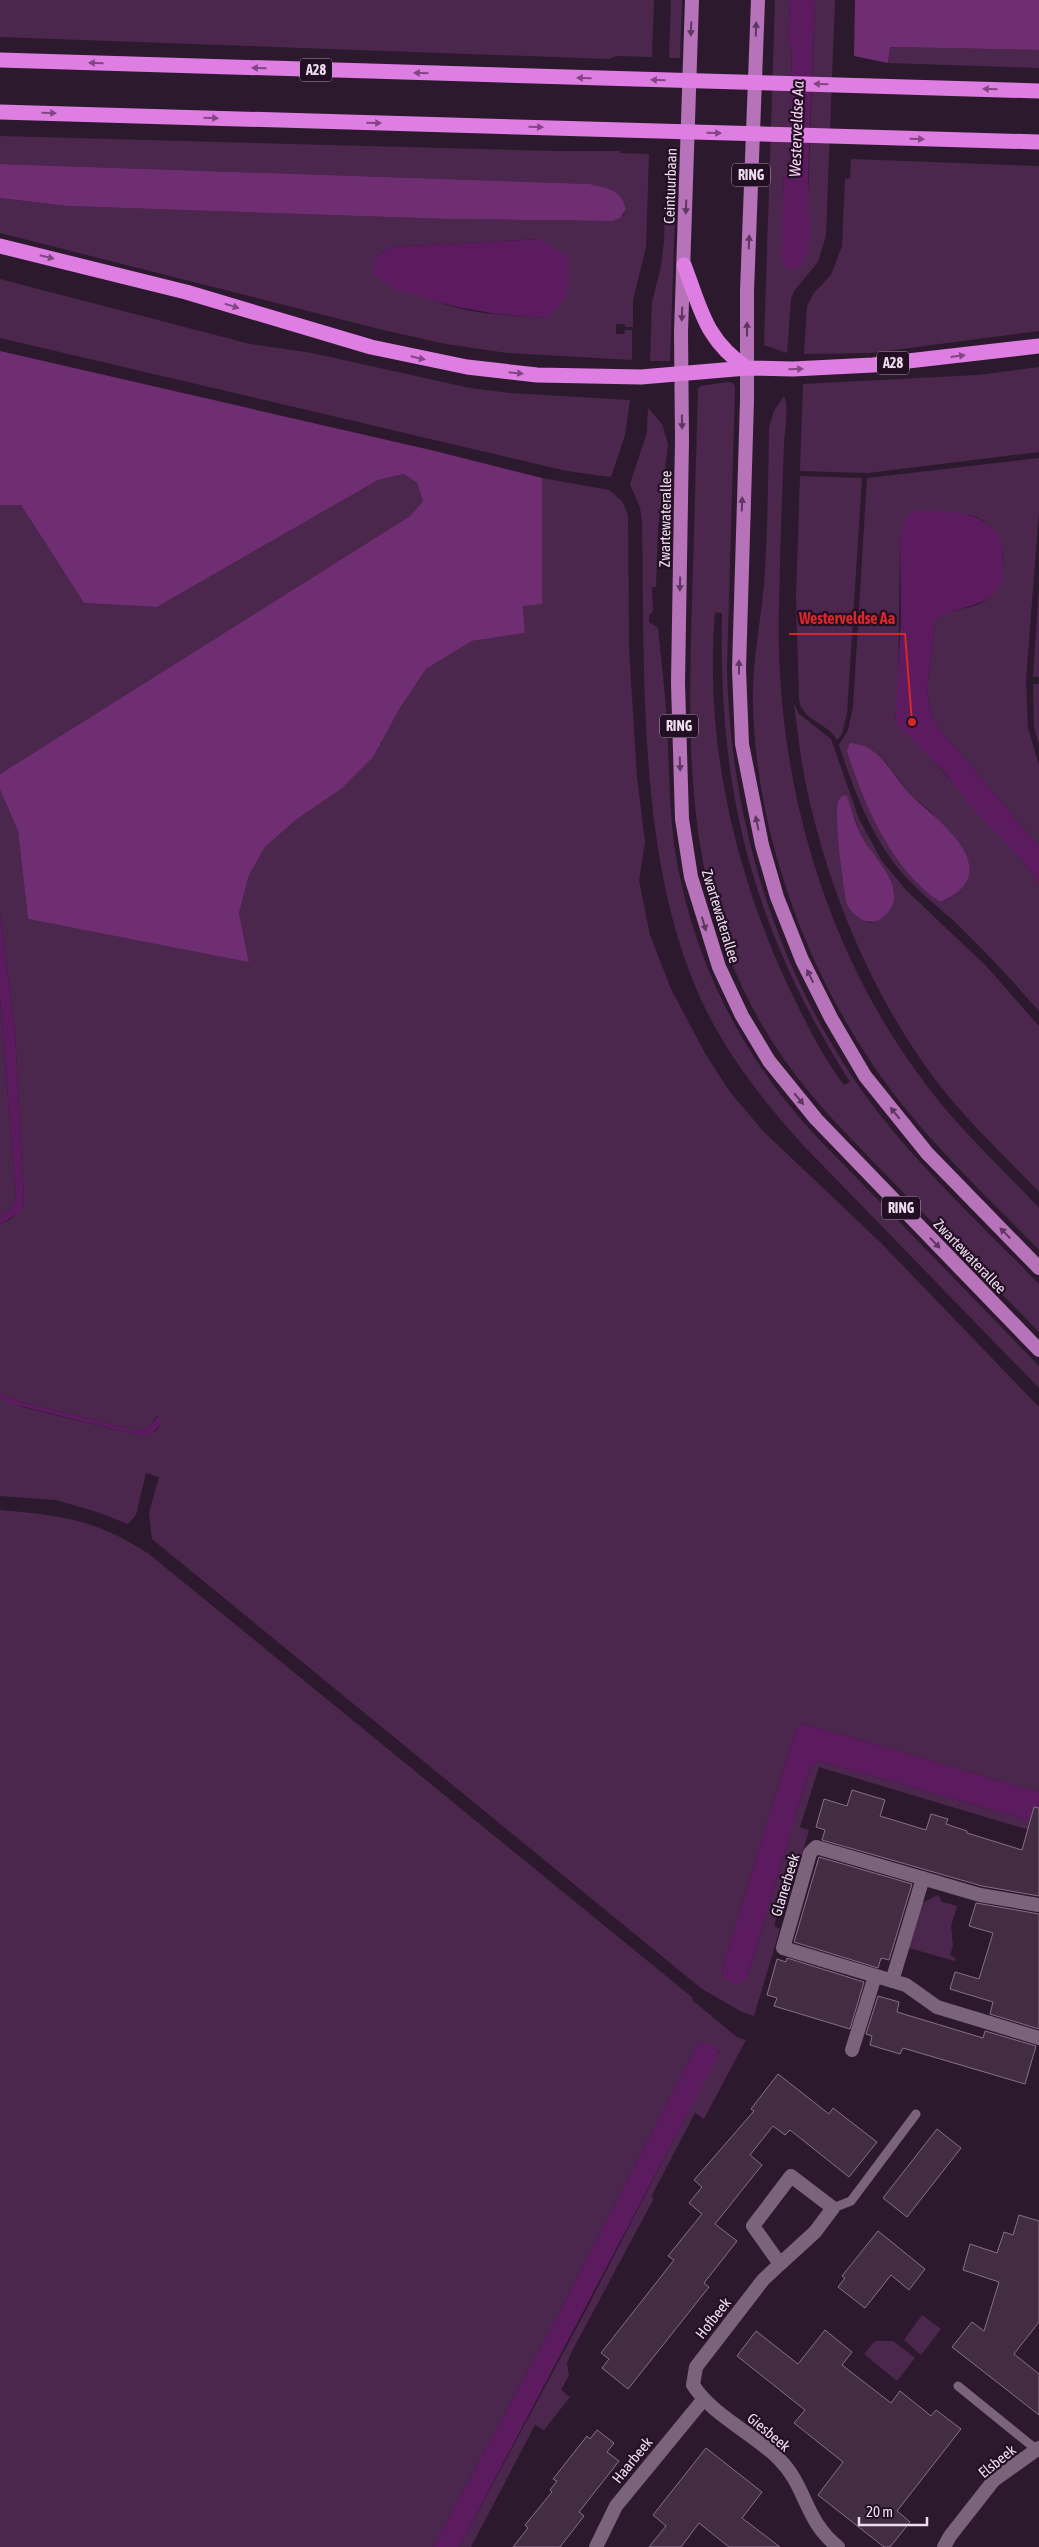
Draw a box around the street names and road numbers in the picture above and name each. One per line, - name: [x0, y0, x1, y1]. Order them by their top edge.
- road number: A28: [300, 58, 332, 82]
- street label: Ceintuurbaan: [660, 148, 680, 224]
- road number: RING: [732, 164, 770, 186]
- road number: A28: [877, 352, 909, 374]
- street label: Zwartewaterallee: [656, 470, 674, 568]
- road number: RING: [660, 714, 698, 738]
- street label: Zwartewaterallee: [699, 867, 743, 965]
- road number: RING: [882, 1196, 920, 1220]
- street label: Zwartewaterallee: [930, 1215, 1010, 1297]
- street label: Glanerbeek: [767, 1851, 803, 1918]
- street label: Hofbeek: [692, 2294, 734, 2342]
- street label: Giesbeek: [744, 2409, 794, 2455]
- street label: Haarbeek: [608, 2433, 656, 2486]
- street label: Elsbeek: [975, 2441, 1019, 2481]

